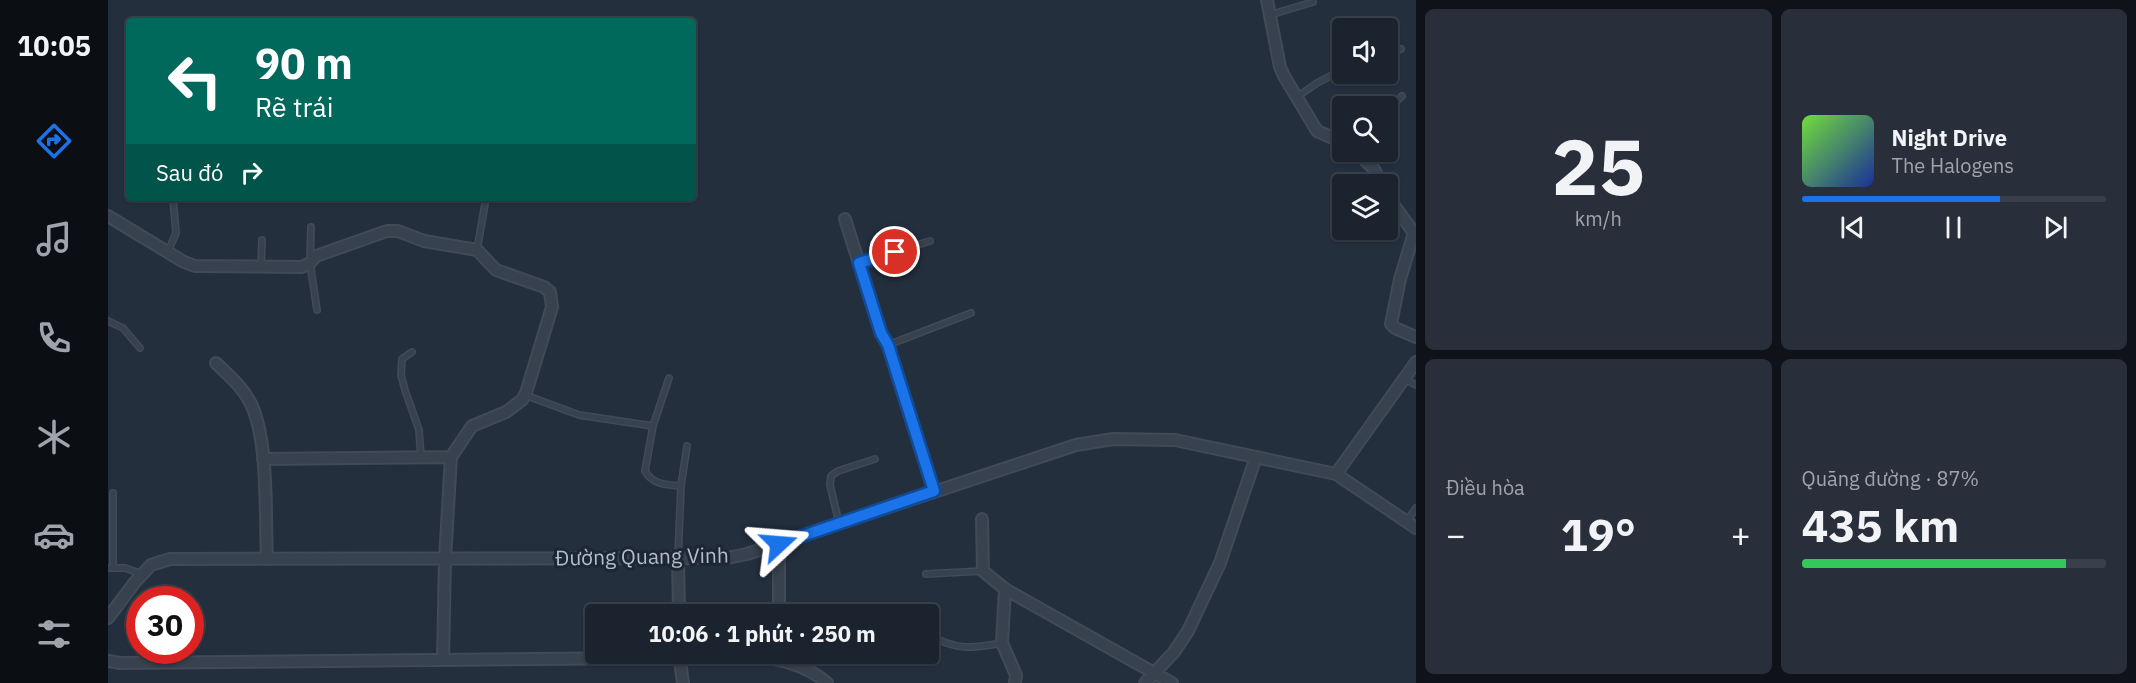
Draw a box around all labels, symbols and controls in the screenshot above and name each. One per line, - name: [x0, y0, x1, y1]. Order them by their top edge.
- map controls: [1332, 18, 1398, 240]
- button: sound: [1332, 18, 1398, 84]
- text: 10:05: [17, 28, 91, 63]
- text: 90 m: [255, 36, 353, 91]
- icon: left: [156, 42, 234, 120]
- text: Rẽ trái: [255, 89, 334, 124]
- button: search: [1332, 96, 1398, 162]
- text: 25: [1551, 115, 1645, 216]
- icon: directions: [33, 120, 75, 162]
- text: Night Drive: [1892, 123, 2007, 152]
- text: The Halogens: [1892, 152, 2014, 179]
- icon: right: [235, 156, 268, 189]
- text: Sau đó: [156, 158, 223, 187]
- button: layers: [1332, 174, 1398, 240]
- text: km/h: [1575, 205, 1622, 232]
- icon: previous: [1836, 211, 1869, 244]
- icon: pause: [1937, 211, 1970, 244]
- icon: next: [2039, 211, 2072, 244]
- icon: music: [33, 218, 75, 260]
- pin: [869, 226, 920, 277]
- icon: arrive: [878, 235, 911, 268]
- icon: phone: [33, 317, 75, 359]
- icon: climate: [33, 416, 75, 458]
- text: Quãng đường · 87%: [1802, 465, 1979, 492]
- text: Điều hòa: [1446, 474, 1525, 501]
- text: 435 km: [1802, 496, 1959, 554]
- text: 19°: [1561, 505, 1636, 563]
- position arrow: [747, 512, 811, 576]
- text: −: [1446, 513, 1466, 556]
- text: +: [1731, 513, 1751, 556]
- icon: car: [33, 514, 75, 556]
- street label: Đường Quang Vinh: [555, 540, 729, 572]
- speed limit sign: 30: [126, 586, 204, 664]
- icon: filters: [33, 613, 75, 655]
- text: 10:06 · 1 phút · 250 m: [648, 619, 876, 648]

